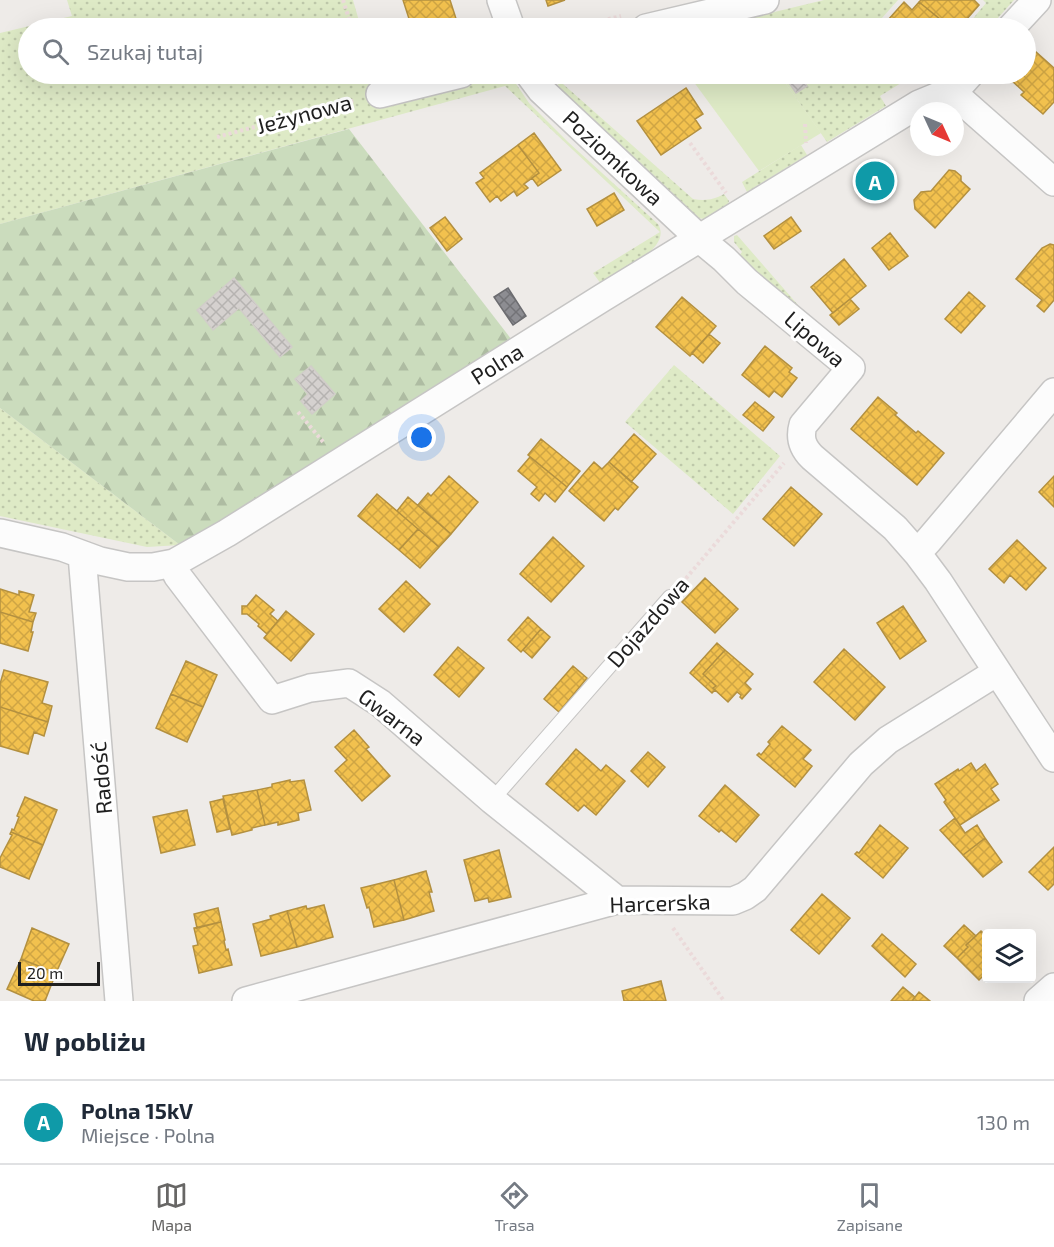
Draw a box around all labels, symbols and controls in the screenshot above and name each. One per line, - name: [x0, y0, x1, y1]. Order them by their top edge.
- search box: [18, 18, 1036, 84]
- icon: search: [39, 35, 72, 68]
- text: Szukaj tutaj: [87, 38, 203, 64]
- street label: Jeżynowa: [253, 88, 354, 138]
- north arrow: [910, 102, 964, 156]
- street label: Poziomkowa: [558, 104, 669, 210]
- pin: A: [856, 158, 894, 204]
- street label: Lipowa: [780, 305, 851, 372]
- street label: Polna: [466, 337, 527, 389]
- your location: [407, 423, 436, 452]
- street label: Dojazdowa: [601, 571, 694, 672]
- street label: Gwarna: [354, 682, 431, 750]
- street label: Radość: [84, 741, 116, 815]
- street label: Harcerska: [609, 887, 711, 917]
- map controls: [982, 929, 1036, 983]
- button: layers: [982, 929, 1036, 983]
- scale bar: [18, 959, 100, 986]
- text: 20 m: [27, 963, 63, 982]
- text: W pobliżu: [24, 1025, 146, 1056]
- text: Polna 15kV: [81, 1097, 193, 1123]
- text: A: [37, 1110, 50, 1134]
- text: 130 m: [977, 1110, 1030, 1134]
- text: Miejsce · Polna: [81, 1123, 215, 1147]
- tab: Mapa: [151, 1179, 192, 1234]
- tab: Trasa: [495, 1179, 534, 1234]
- tab: Zapisane: [837, 1179, 903, 1234]

